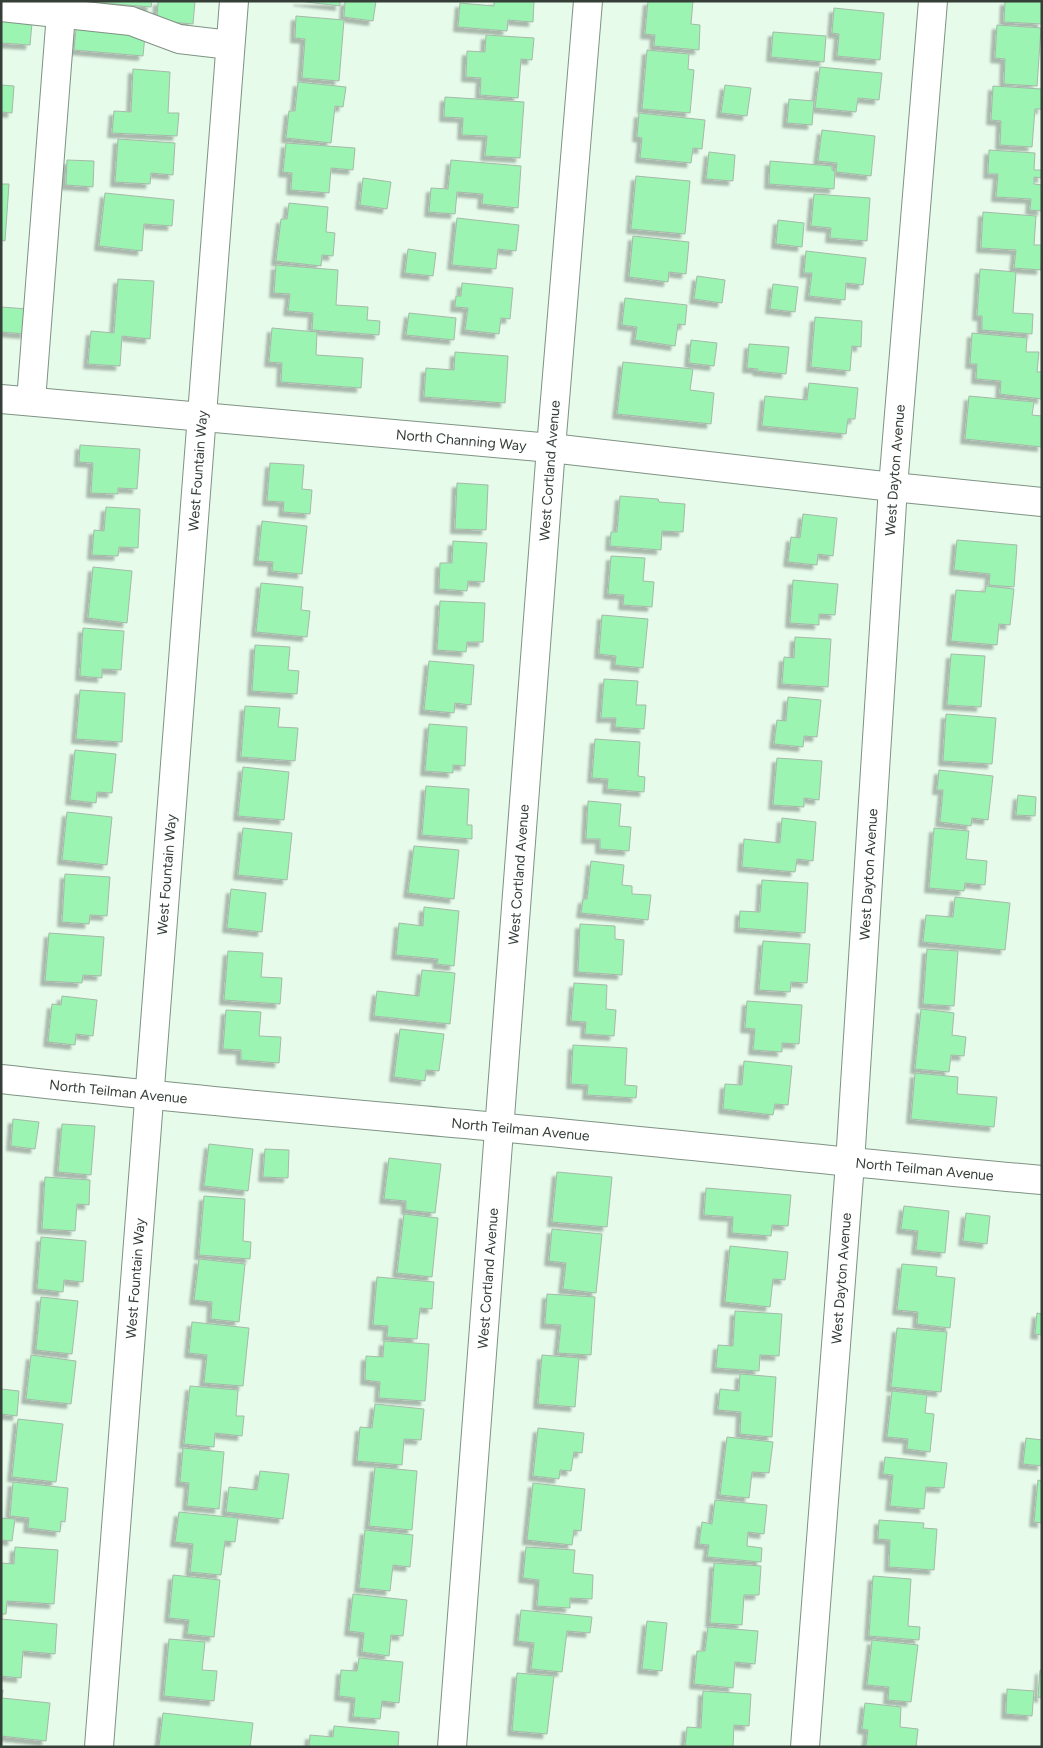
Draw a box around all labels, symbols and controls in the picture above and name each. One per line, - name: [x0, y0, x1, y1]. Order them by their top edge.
- street label: West Cortland Avenue: [536, 399, 564, 542]
- street label: West Dayton Avenue: [882, 403, 909, 537]
- street label: West Fountain Way: [185, 409, 211, 532]
- street label: North Channing Way: [395, 426, 528, 455]
- street label: West Cortland Avenue: [505, 803, 533, 946]
- street label: West Dayton Avenue: [856, 808, 882, 941]
- street label: West Fountain Way: [154, 813, 180, 936]
- street label: North Teilman Avenue: [48, 1076, 189, 1108]
- street label: North Teilman Avenue: [451, 1115, 591, 1145]
- street label: North Teilman Avenue: [855, 1154, 995, 1185]
- street label: West Cortland Avenue: [474, 1207, 502, 1349]
- street label: West Dayton Avenue: [828, 1212, 855, 1345]
- street label: West Fountain Way: [123, 1217, 149, 1340]

